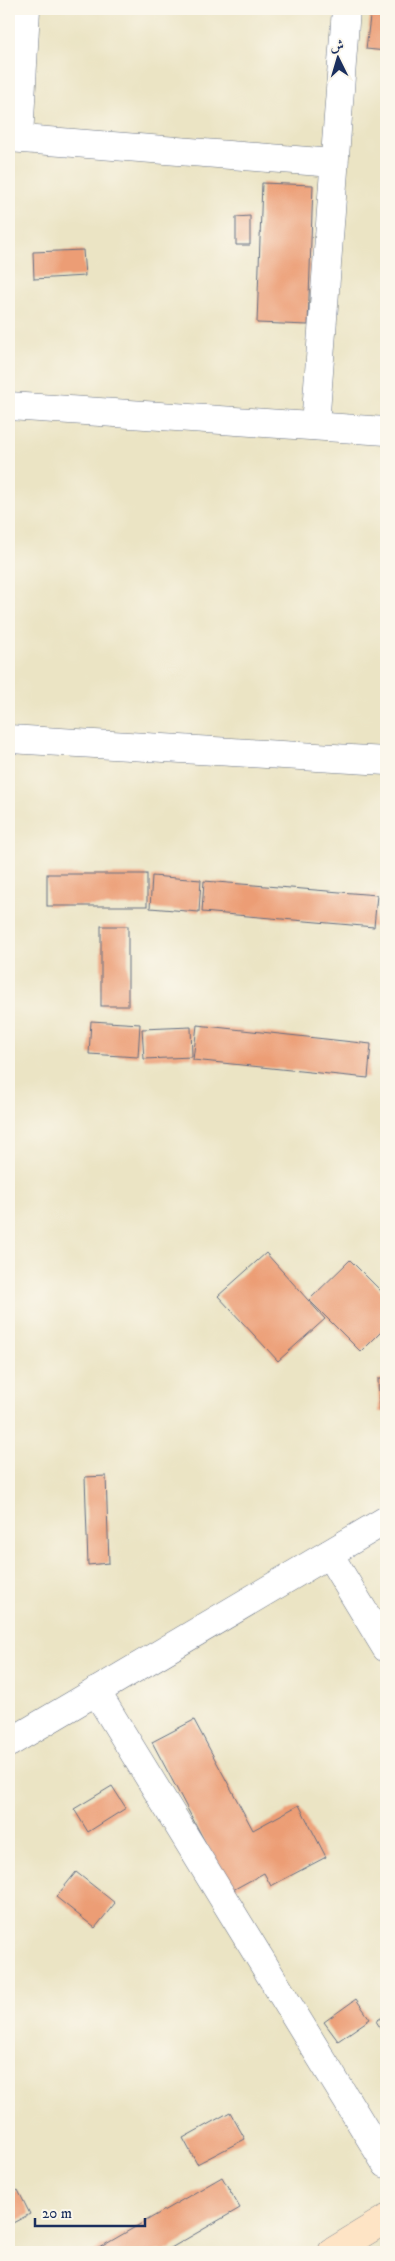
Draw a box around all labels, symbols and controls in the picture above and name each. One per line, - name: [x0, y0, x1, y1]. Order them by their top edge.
- north arrow: [312, 32, 362, 82]
- text: ش: [329, 36, 345, 56]
- scale bar: [35, 2196, 145, 2228]
- text: 20 m: [42, 2204, 72, 2223]

